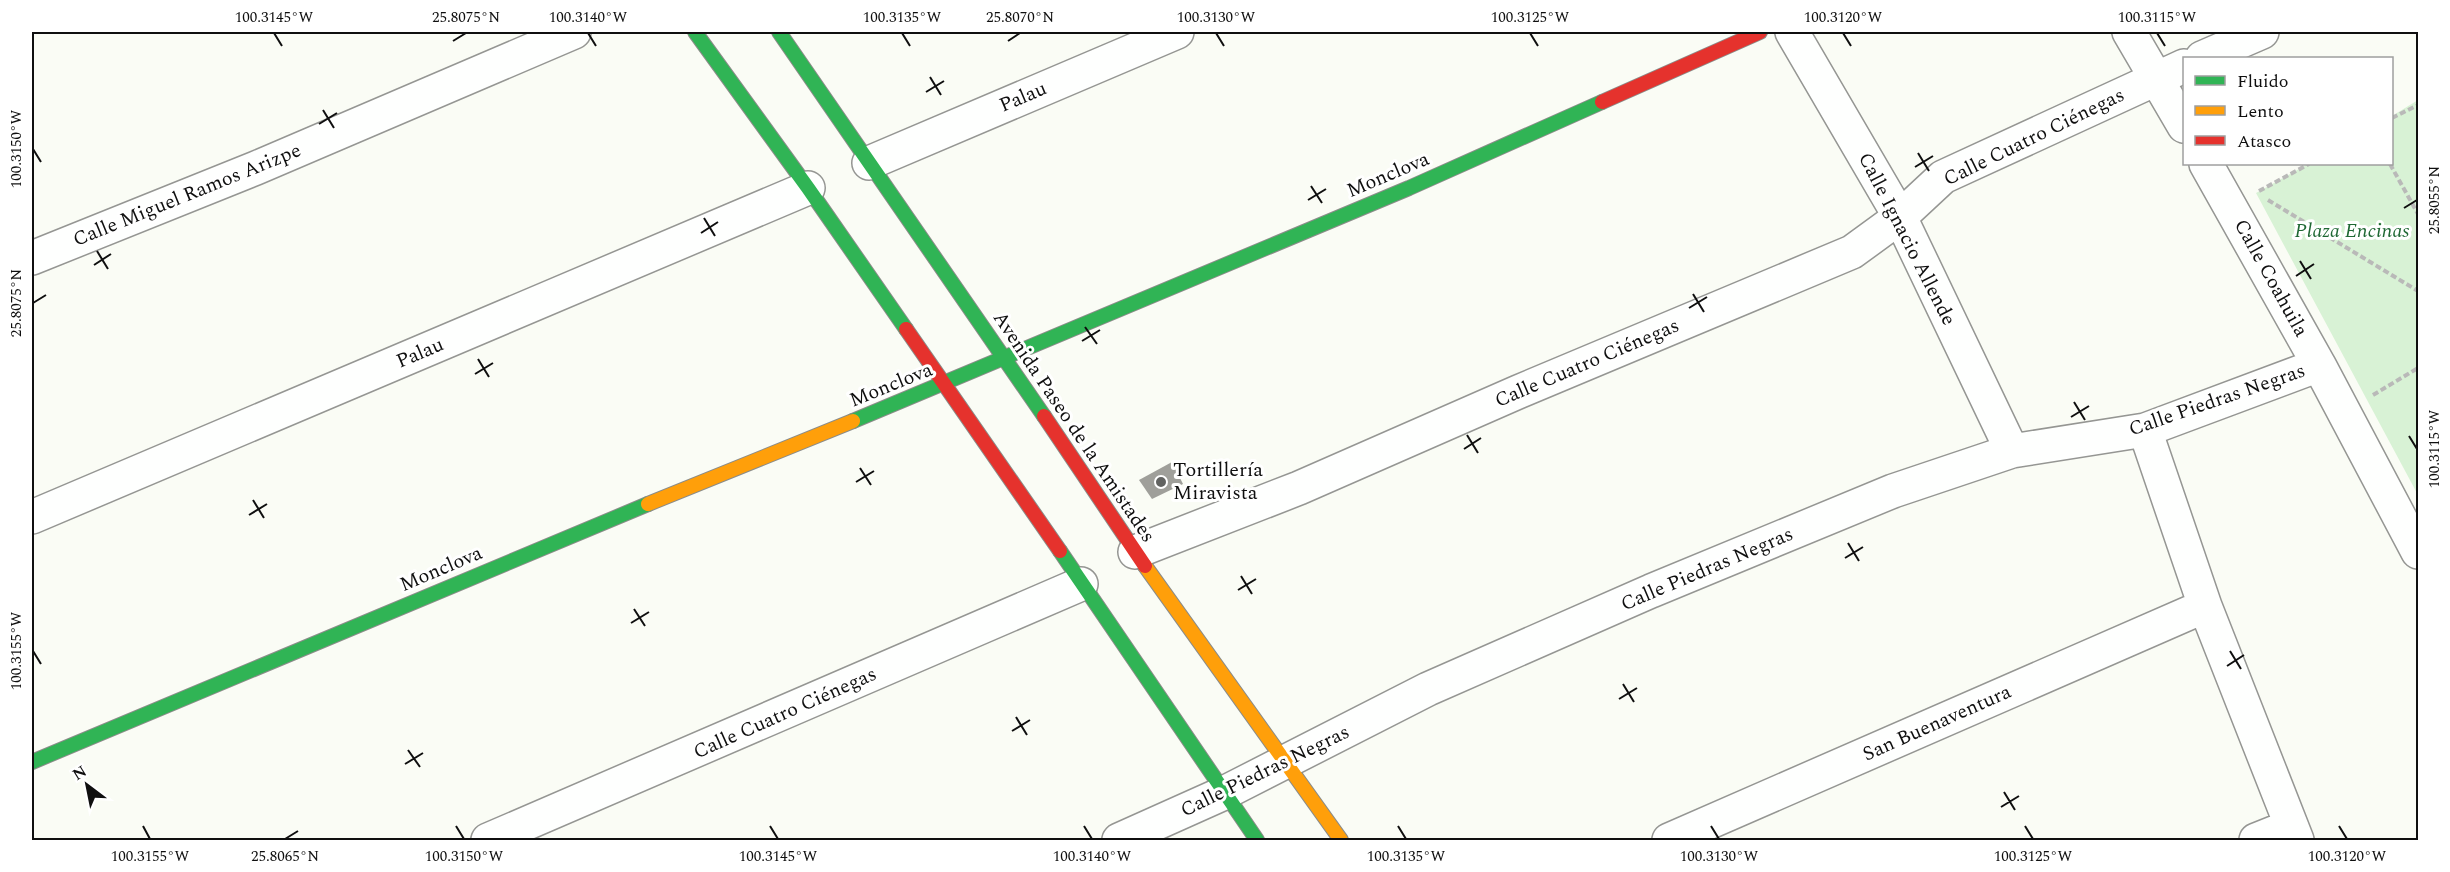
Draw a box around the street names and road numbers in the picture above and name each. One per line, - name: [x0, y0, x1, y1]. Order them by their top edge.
- street label: Palau: [995, 74, 1051, 120]
- street label: Calle Cuatro Ciénegas: [1938, 80, 2130, 194]
- street label: Calle Miguel Ramos Arizpe: [68, 135, 306, 255]
- street label: Monclova: [1342, 144, 1434, 206]
- street label: Calle Ignacio Allende: [1850, 147, 1964, 331]
- street label: Calle Coahuila: [2226, 214, 2316, 343]
- street label: Avenida Paseo de la Amistades: [985, 305, 1163, 549]
- street label: Calle Cuatro Ciénegas: [1490, 310, 1684, 416]
- street label: Palau: [392, 330, 448, 376]
- street label: Monclova: [845, 355, 937, 415]
- street label: Calle Piedras Negras: [2125, 356, 2309, 444]
- street label: Calle Piedras Negras: [1616, 519, 1798, 619]
- street label: Monclova: [395, 538, 487, 600]
- street label: Calle Cuatro Ciénegas: [688, 659, 882, 767]
- street label: San Buenaventura: [1858, 677, 2016, 769]
- street label: Calle Piedras Negras: [1175, 717, 1355, 825]

